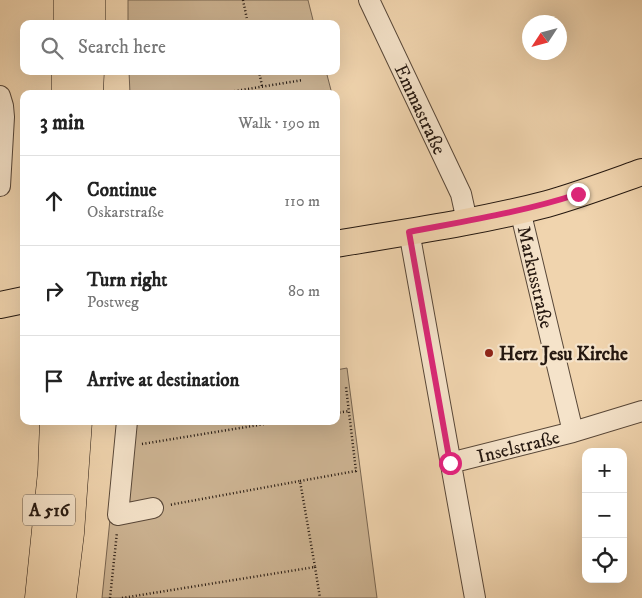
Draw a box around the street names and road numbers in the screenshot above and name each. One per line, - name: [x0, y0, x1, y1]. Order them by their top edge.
- street label: Emmastraße: [389, 61, 451, 159]
- street label: Markusstraße: [512, 224, 557, 331]
- street label: Inselstraße: [475, 426, 562, 469]
- road number: A 516: [23, 494, 75, 526]

